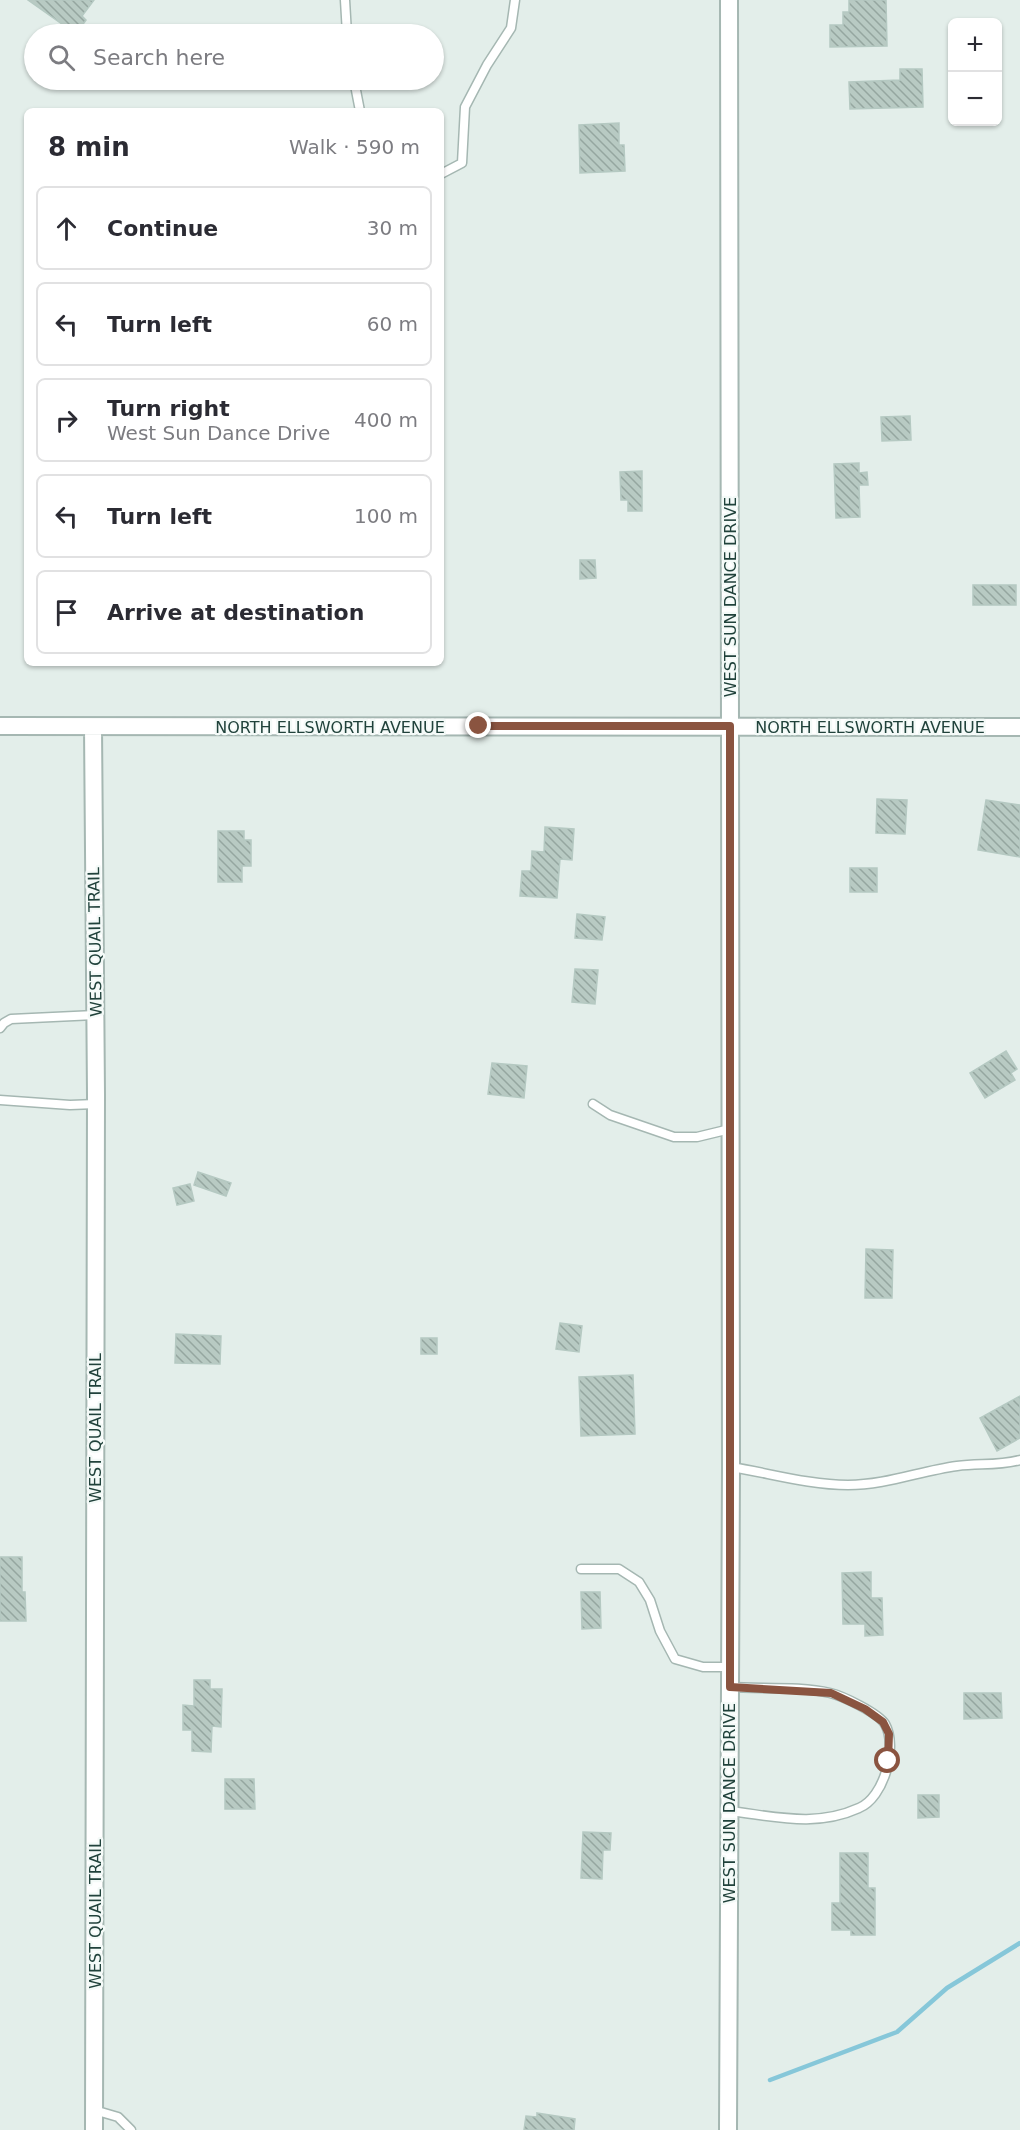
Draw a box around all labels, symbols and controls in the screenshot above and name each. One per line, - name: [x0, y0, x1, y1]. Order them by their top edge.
- map controls: [948, 18, 1002, 126]
- button: +: [948, 18, 1002, 72]
- search box: [24, 24, 444, 90]
- icon: search: [45, 41, 78, 74]
- text: Search here: [93, 45, 225, 70]
- button: −: [948, 72, 1002, 126]
- text: 8 min: [48, 132, 130, 162]
- text: Walk · 590 m: [289, 135, 420, 159]
- icon: ahead: [50, 212, 83, 245]
- text: Continue: [107, 216, 218, 241]
- text: 30 m: [367, 216, 418, 240]
- icon: left: [50, 308, 83, 341]
- text: Turn left: [107, 312, 212, 337]
- text: 60 m: [367, 312, 418, 336]
- text: Turn right: [107, 396, 230, 421]
- icon: right: [50, 404, 83, 437]
- text: 400 m: [354, 408, 418, 432]
- text: West Sun Dance Drive: [107, 421, 330, 445]
- street label: WEST SUN DANCE DRIVE: [721, 497, 740, 697]
- icon: left: [50, 500, 83, 533]
- text: Turn left: [107, 504, 212, 529]
- text: 100 m: [354, 504, 418, 528]
- icon: arrive: [50, 596, 83, 629]
- text: Arrive at destination: [107, 600, 364, 625]
- route end: [465, 712, 491, 738]
- street label: NORTH ELLSWORTH AVENUE: [215, 718, 445, 737]
- street label: NORTH ELLSWORTH AVENUE: [755, 718, 985, 737]
- street label: WEST QUAIL TRAIL: [84, 867, 106, 1017]
- street label: WEST QUAIL TRAIL: [86, 1353, 105, 1503]
- street label: WEST SUN DANCE DRIVE: [720, 1703, 739, 1903]
- route start: [874, 1747, 900, 1773]
- street label: WEST QUAIL TRAIL: [86, 1839, 105, 1989]

